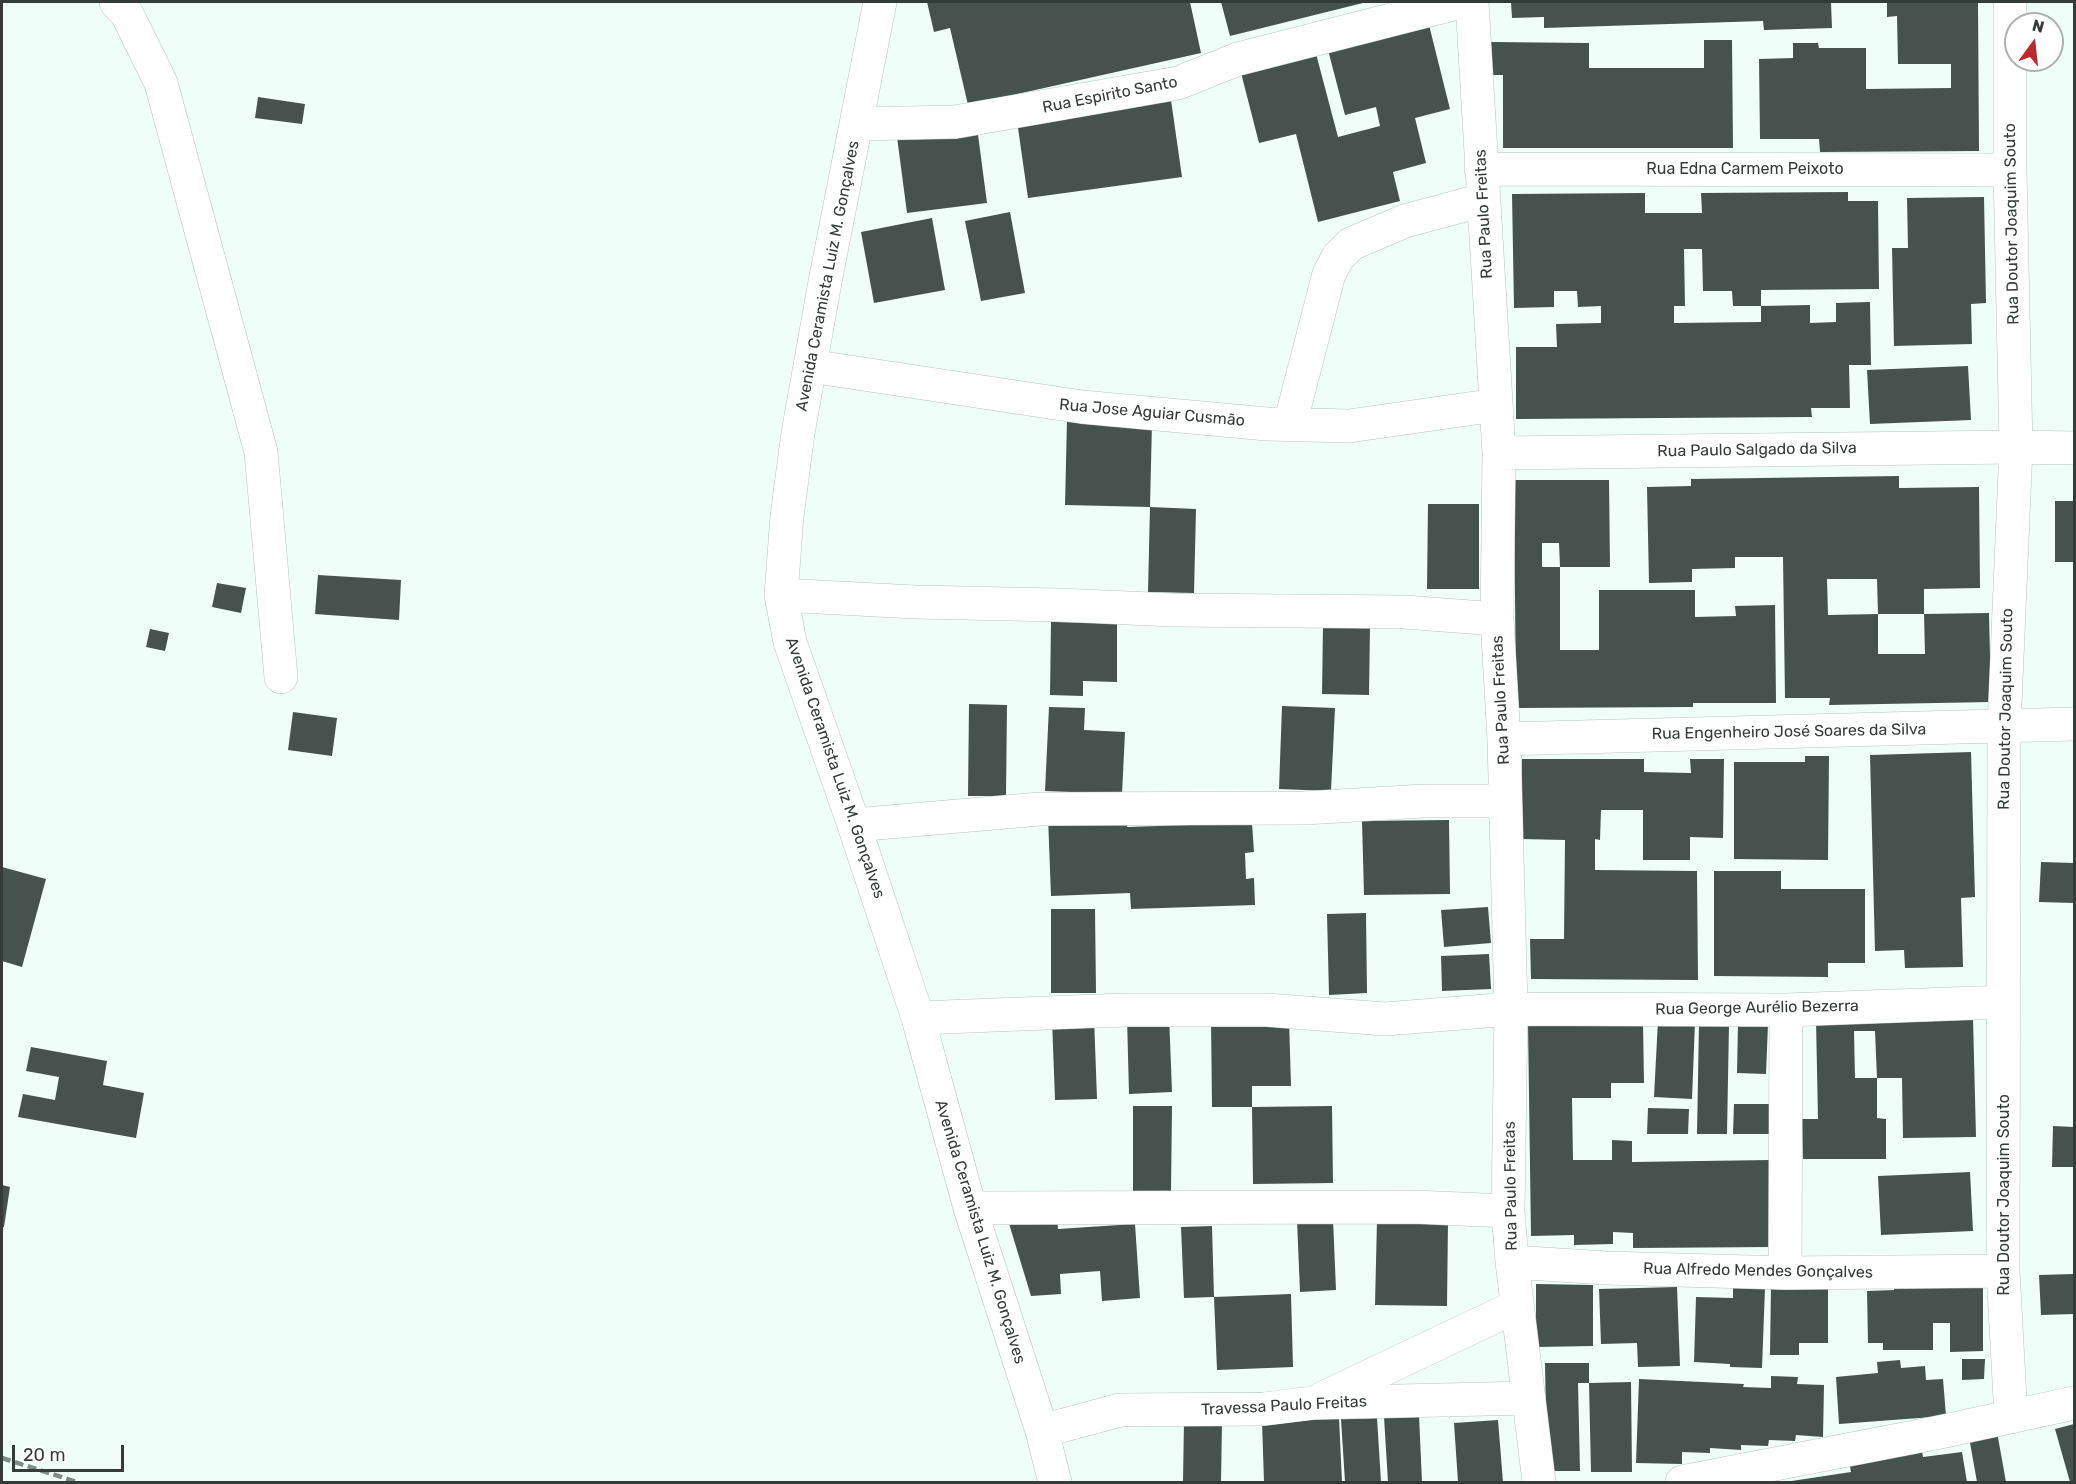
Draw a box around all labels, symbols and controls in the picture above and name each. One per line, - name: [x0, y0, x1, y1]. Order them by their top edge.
- north arrow: [2004, 12, 2064, 72]
- text: N: [2030, 15, 2046, 37]
- street label: Rua Espirito Santo: [1041, 72, 1179, 118]
- street label: Rua Doutor Joaquim Souto: [2001, 123, 2023, 325]
- street label: Avenida Ceramista Luiz M. Gonçalves: [792, 139, 864, 413]
- street label: Rua Paulo Freitas: [1471, 149, 1497, 279]
- street label: Rua Edna Carmem Peixoto: [1646, 159, 1844, 179]
- street label: Rua Jose Aguiar Cusmão: [1058, 395, 1246, 431]
- street label: Rua Paulo Salgado da Silva: [1657, 439, 1857, 461]
- street label: Rua Doutor Joaquim Souto: [1995, 608, 2017, 810]
- street label: Avenida Ceramista Luiz M. Gonçalves: [781, 635, 889, 901]
- street label: Rua Paulo Freitas: [1488, 635, 1514, 765]
- street label: Rua Engenheiro José Soares da Silva: [1651, 720, 1927, 744]
- street label: Rua George Aurélio Bezerra: [1655, 997, 1859, 1019]
- street label: Rua Doutor Joaquim Souto: [1994, 1094, 2014, 1296]
- street label: Avenida Ceramista Luiz M. Gonçalves: [931, 1098, 1029, 1366]
- street label: Rua Paulo Freitas: [1500, 1121, 1522, 1251]
- street label: Rua Alfredo Mendes Gonçalves: [1643, 1259, 1873, 1283]
- street label: Travessa Paulo Freitas: [1201, 1392, 1367, 1420]
- scale bar: [15, 1433, 128, 1471]
- text: 20 m: [23, 1444, 65, 1466]

